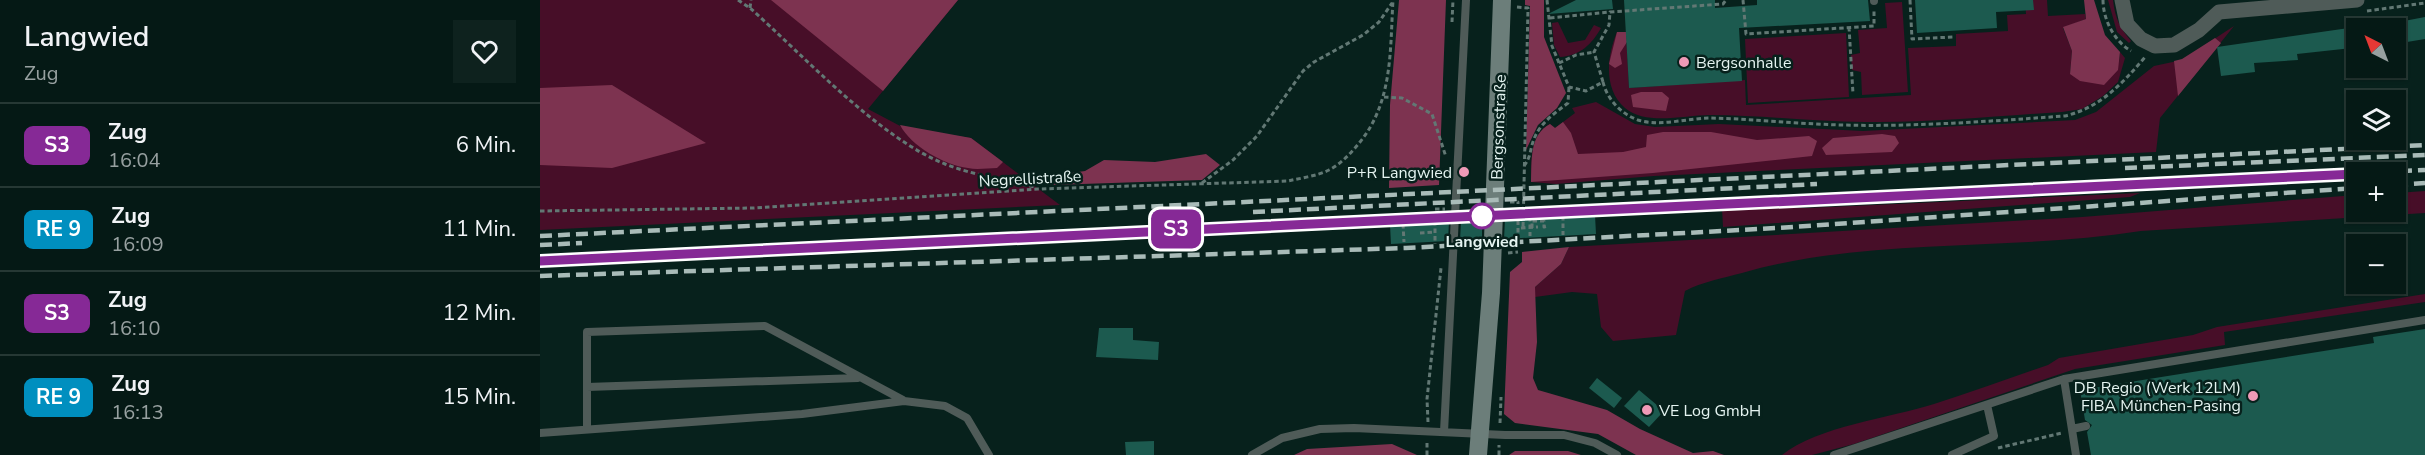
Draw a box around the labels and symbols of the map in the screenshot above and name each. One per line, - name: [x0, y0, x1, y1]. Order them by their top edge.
- north arrow: [2346, 18, 2406, 78]
- place label: Bergsonhalle: [1696, 52, 1791, 74]
- marker: Bergsonhalle: [1677, 55, 1691, 69]
- street label: Bergsonstraße: [1486, 74, 1512, 180]
- place label: P+R Langwied: [1347, 162, 1452, 184]
- street label: Negrellistraße: [978, 165, 1082, 193]
- marker: P+R Langwied: [1457, 165, 1471, 179]
- marker: Langwied: [1469, 203, 1495, 229]
- line badge: S3: [1149, 210, 1203, 248]
- place label: Langwied: [1446, 231, 1518, 253]
- place label: DB Regio (Werk 12LM) FIBA München-Pasing: [2074, 377, 2241, 417]
- marker: DB Regio (Werk 12LM) FIBA München-Pasing: [2246, 389, 2260, 403]
- place label: VE Log GmbH: [1658, 400, 1761, 422]
- marker: VE Log GmbH: [1640, 403, 1654, 417]

